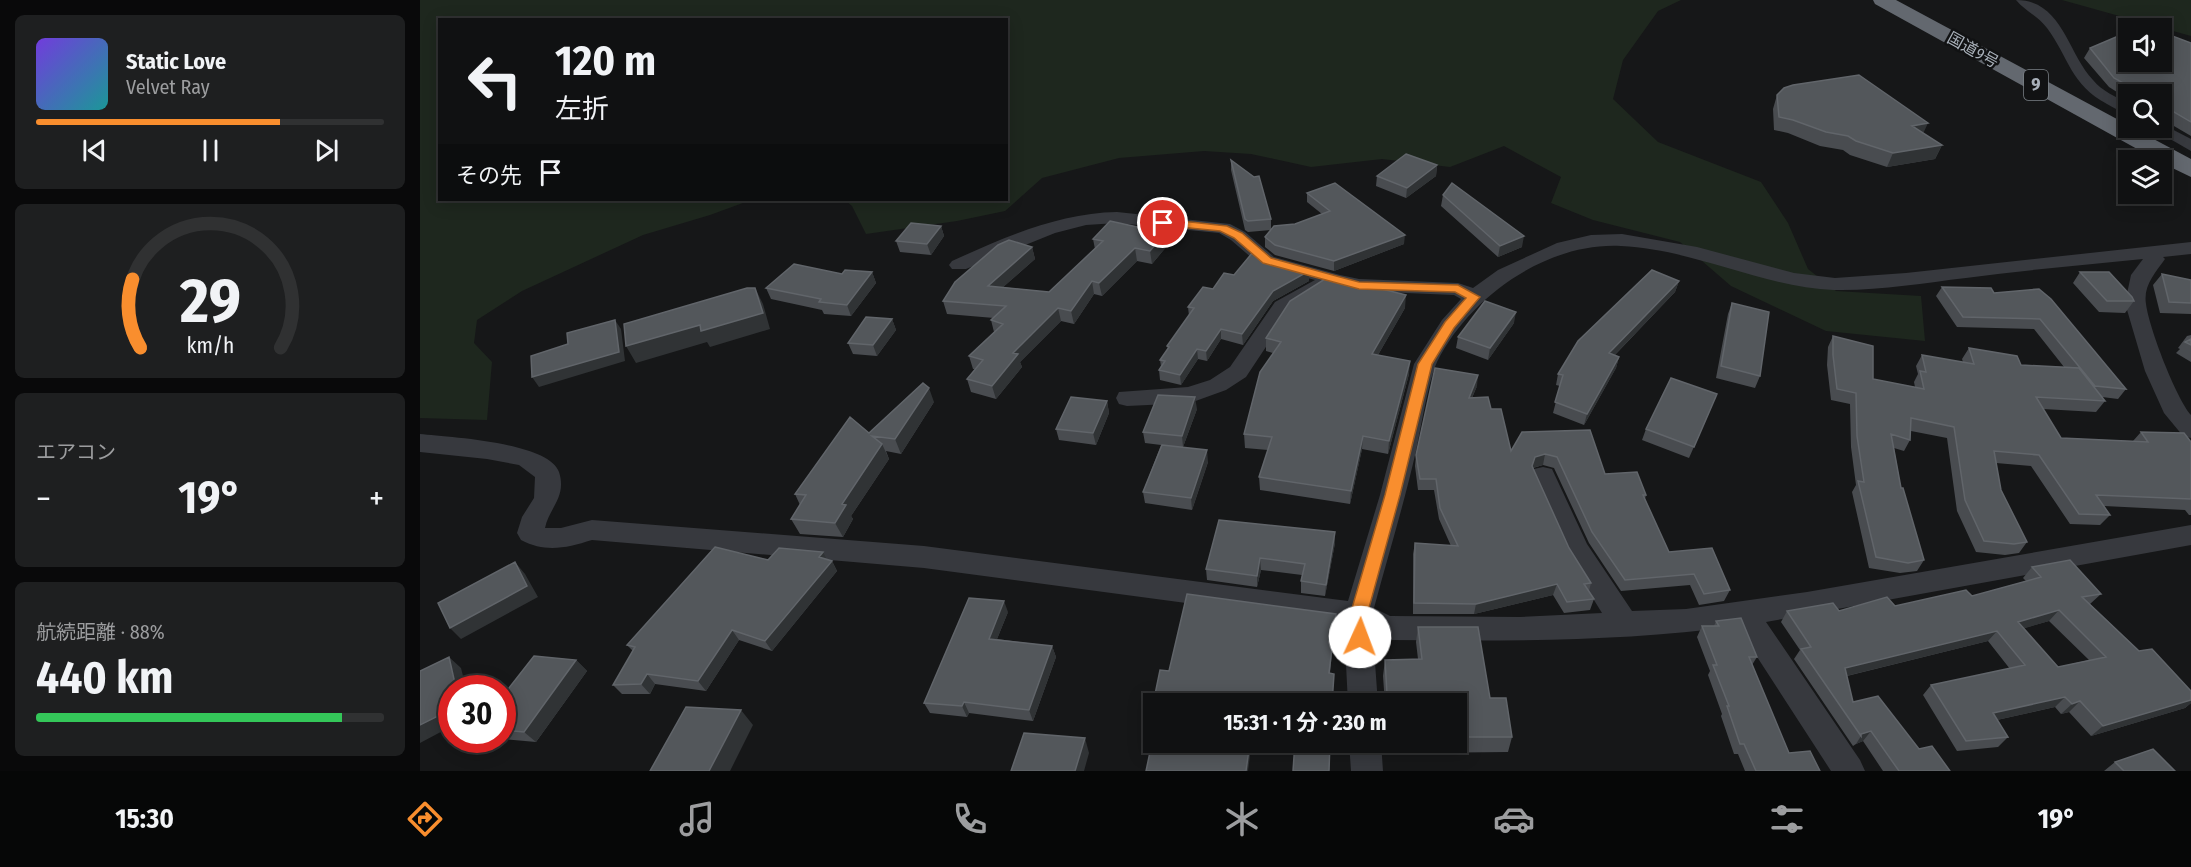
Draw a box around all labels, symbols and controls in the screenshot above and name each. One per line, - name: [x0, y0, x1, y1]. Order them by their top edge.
- map controls: [2118, 18, 2172, 204]
- button: sound: [2118, 18, 2172, 72]
- street label: 国道9号: [1944, 28, 2002, 72]
- text: 120 m: [555, 36, 656, 86]
- icon: left: [456, 42, 534, 120]
- text: Static Love: [126, 48, 226, 75]
- road number: 9: [2024, 70, 2048, 100]
- text: Velvet Ray: [126, 75, 210, 99]
- button: search: [2118, 84, 2172, 138]
- text: 左折: [555, 93, 609, 125]
- icon: previous: [78, 134, 111, 167]
- icon: pause: [194, 134, 227, 167]
- icon: next: [310, 134, 343, 167]
- button: layers: [2118, 150, 2172, 204]
- icon: arrive: [534, 156, 567, 189]
- text: その先: [456, 162, 522, 189]
- pin: [1137, 197, 1188, 248]
- icon: arrive: [1146, 206, 1179, 239]
- text: 29: [179, 264, 240, 339]
- text: km/h: [186, 333, 234, 359]
- text: エアコン: [36, 440, 116, 464]
- text: 19°: [178, 471, 242, 525]
- text: −: [36, 479, 51, 519]
- text: +: [369, 479, 384, 519]
- position arrow: [1328, 605, 1392, 669]
- text: 航続距離 · 88%: [36, 620, 165, 644]
- text: 440 km: [36, 651, 173, 705]
- speed limit sign: 30: [438, 675, 516, 753]
- text: 15:31 · 1 分 · 230 m: [1224, 709, 1387, 736]
- icon: directions: [404, 798, 446, 840]
- icon: music: [676, 798, 718, 840]
- icon: phone: [949, 798, 991, 840]
- icon: climate: [1221, 798, 1263, 840]
- icon: car: [1493, 798, 1535, 840]
- icon: filters: [1766, 798, 1808, 840]
- text: 15:30: [115, 803, 174, 835]
- text: 19°: [2038, 803, 2076, 835]

